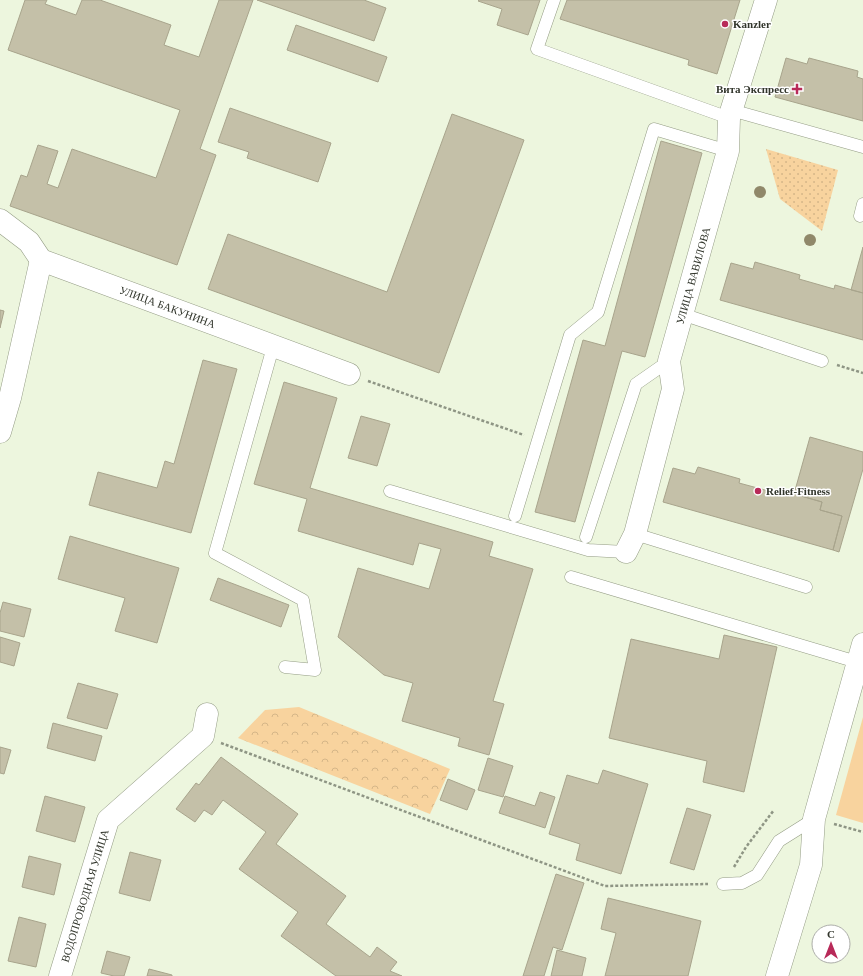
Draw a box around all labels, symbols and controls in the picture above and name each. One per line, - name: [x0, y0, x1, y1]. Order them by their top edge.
- place label: Kanzler: [733, 18, 771, 30]
- marker: Kanzler: [720, 19, 730, 29]
- place label: Вита Экспресс: [716, 83, 789, 95]
- marker: Вита Экспресс: [792, 84, 802, 94]
- street label: УЛИЦА ВАВИЛОВА: [674, 226, 712, 326]
- street label: УЛИЦА БАКУНИНА: [118, 284, 217, 330]
- place label: Relief-Fitness: [766, 485, 831, 497]
- marker: Relief-Fitness: [753, 486, 763, 496]
- street label: ВОДОПРОВОДНАЯ УЛИЦА: [59, 828, 111, 964]
- north arrow: [811, 924, 851, 964]
- text: С: [827, 928, 835, 940]

